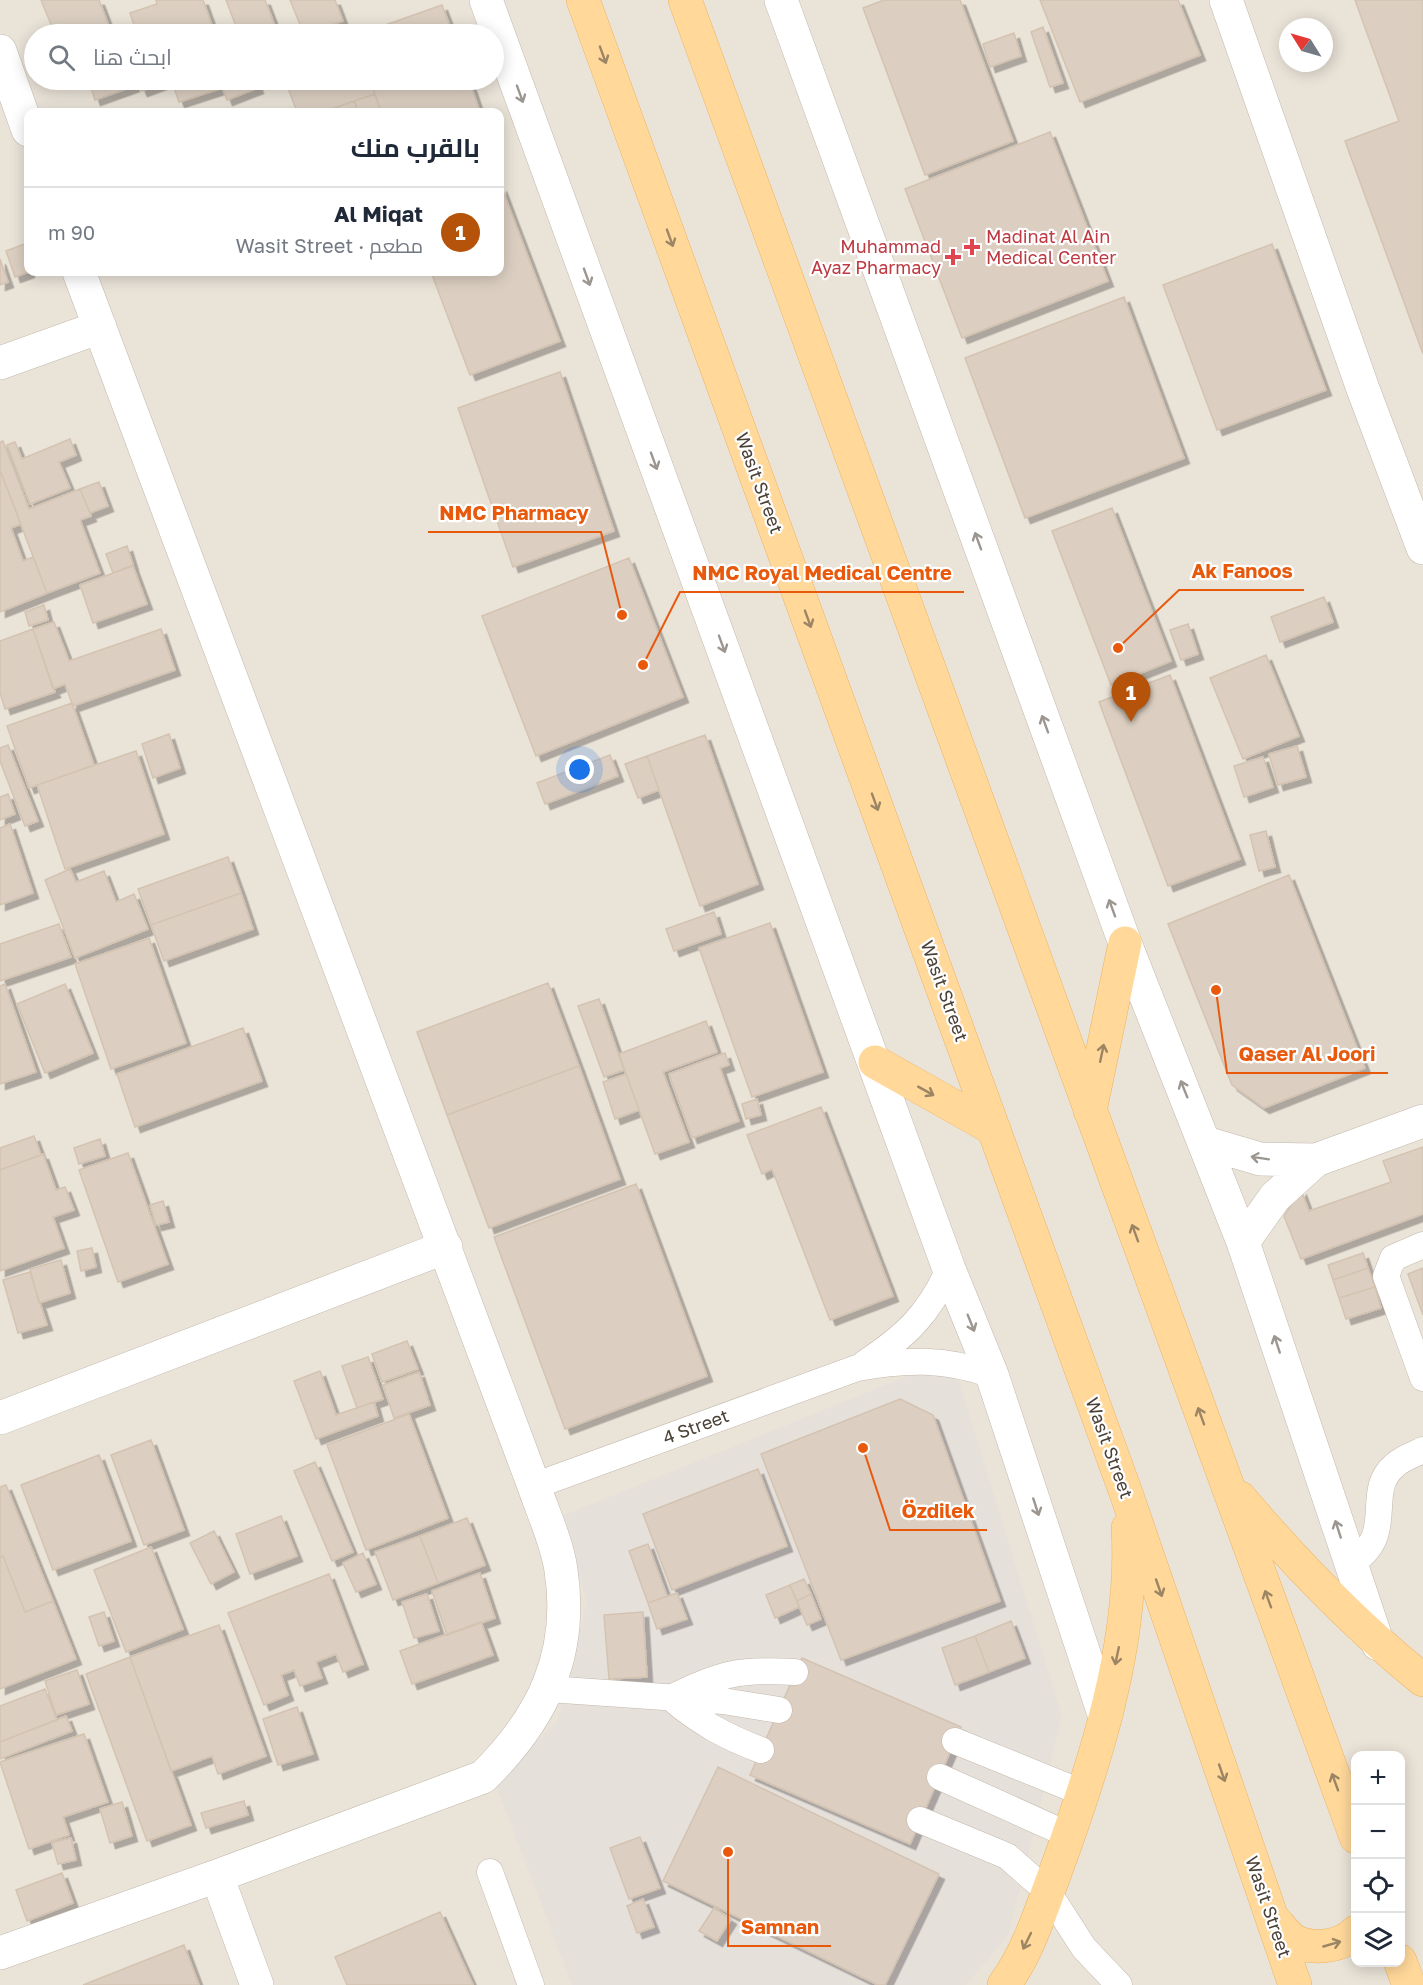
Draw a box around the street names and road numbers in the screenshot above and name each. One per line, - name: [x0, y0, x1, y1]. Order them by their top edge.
- street label: Wasit Street: [731, 429, 788, 536]
- street label: Wasit Street: [916, 937, 973, 1044]
- street label: Wasit Street: [1081, 1394, 1138, 1501]
- street label: 4 Street: [660, 1404, 732, 1448]
- street label: Wasit Street: [1241, 1853, 1297, 1960]

